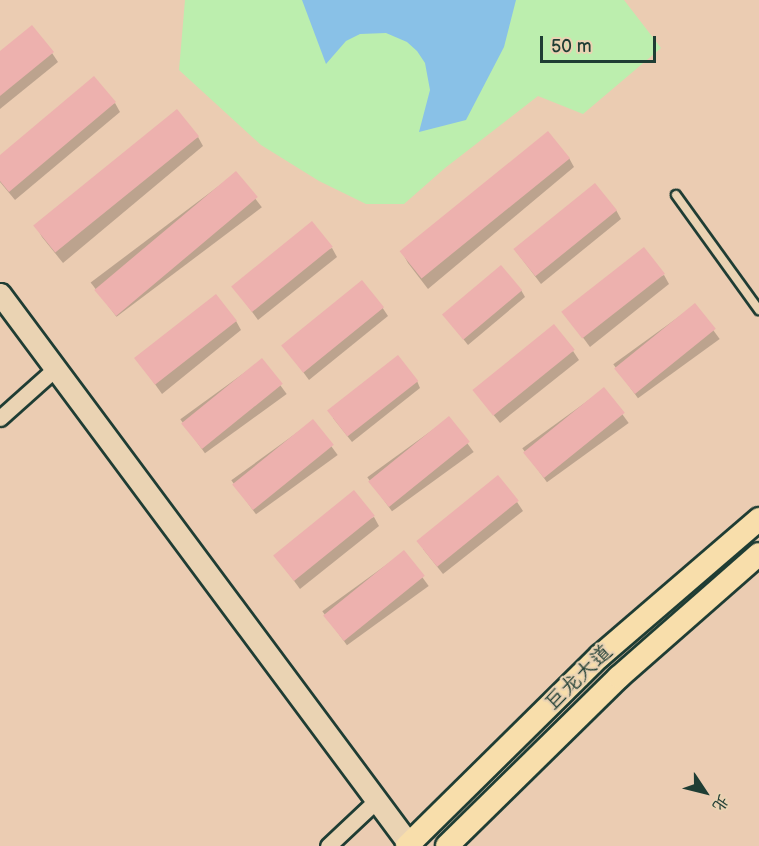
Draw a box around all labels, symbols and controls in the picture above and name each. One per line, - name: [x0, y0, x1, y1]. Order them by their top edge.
- scale bar: [543, 24, 658, 62]
- text: 50 m: [551, 36, 592, 57]
- street label: 巨龙大道: [540, 640, 618, 716]
- north arrow: [675, 762, 735, 822]
- text: 北: [708, 791, 733, 815]

